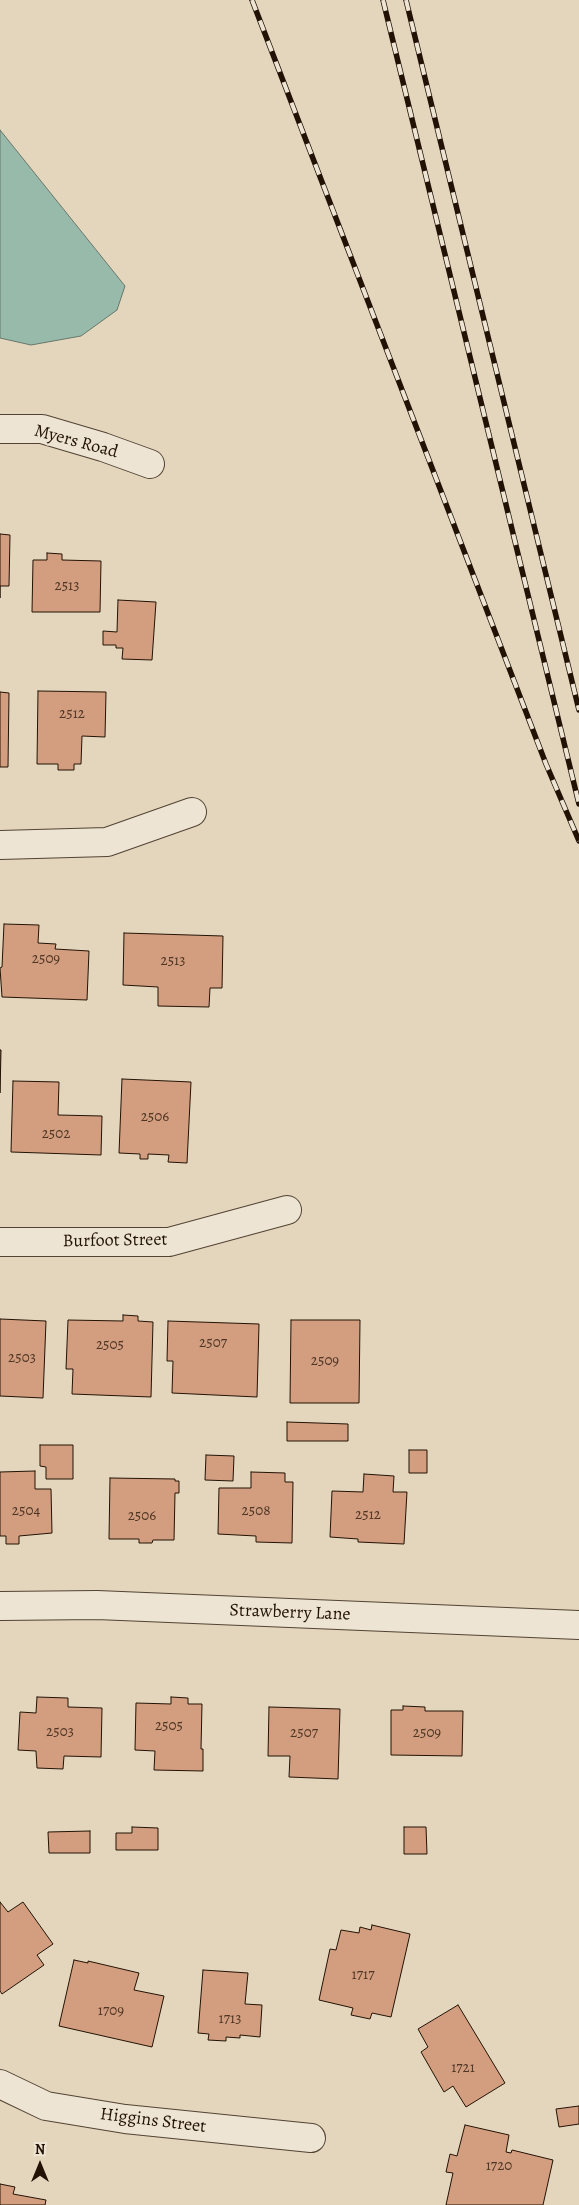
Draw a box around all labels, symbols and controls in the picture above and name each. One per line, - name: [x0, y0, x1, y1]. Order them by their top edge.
- street label: Myers Road: [32, 420, 120, 464]
- house number: 2513: [55, 577, 79, 595]
- house number: 2512: [59, 705, 85, 723]
- house number: 2509: [32, 950, 60, 968]
- house number: 2513: [161, 952, 185, 970]
- house number: 2506: [141, 1108, 169, 1126]
- house number: 2502: [42, 1125, 70, 1143]
- street label: Burfoot Street: [62, 1229, 168, 1253]
- house number: 2507: [199, 1334, 227, 1352]
- house number: 2505: [96, 1336, 124, 1354]
- house number: 2503: [8, 1349, 36, 1367]
- house number: 2509: [311, 1352, 339, 1370]
- house number: 2504: [12, 1502, 40, 1520]
- house number: 2508: [242, 1502, 270, 1520]
- house number: 2512: [355, 1506, 381, 1524]
- house number: 2506: [128, 1507, 156, 1525]
- street label: Strawberry Lane: [229, 1600, 351, 1626]
- house number: 2505: [155, 1717, 183, 1735]
- house number: 2503: [46, 1723, 74, 1741]
- house number: 2507: [290, 1724, 318, 1742]
- house number: 2509: [413, 1724, 441, 1742]
- house number: 1717: [352, 1966, 374, 1984]
- house number: 1709: [98, 2002, 124, 2020]
- house number: 1713: [219, 2010, 241, 2028]
- house number: 1721: [451, 2059, 475, 2077]
- street label: Higgins Street: [99, 2104, 207, 2138]
- north arrow: [15, 2140, 65, 2190]
- text: N: [35, 2140, 45, 2159]
- house number: 1720: [486, 2157, 512, 2175]

